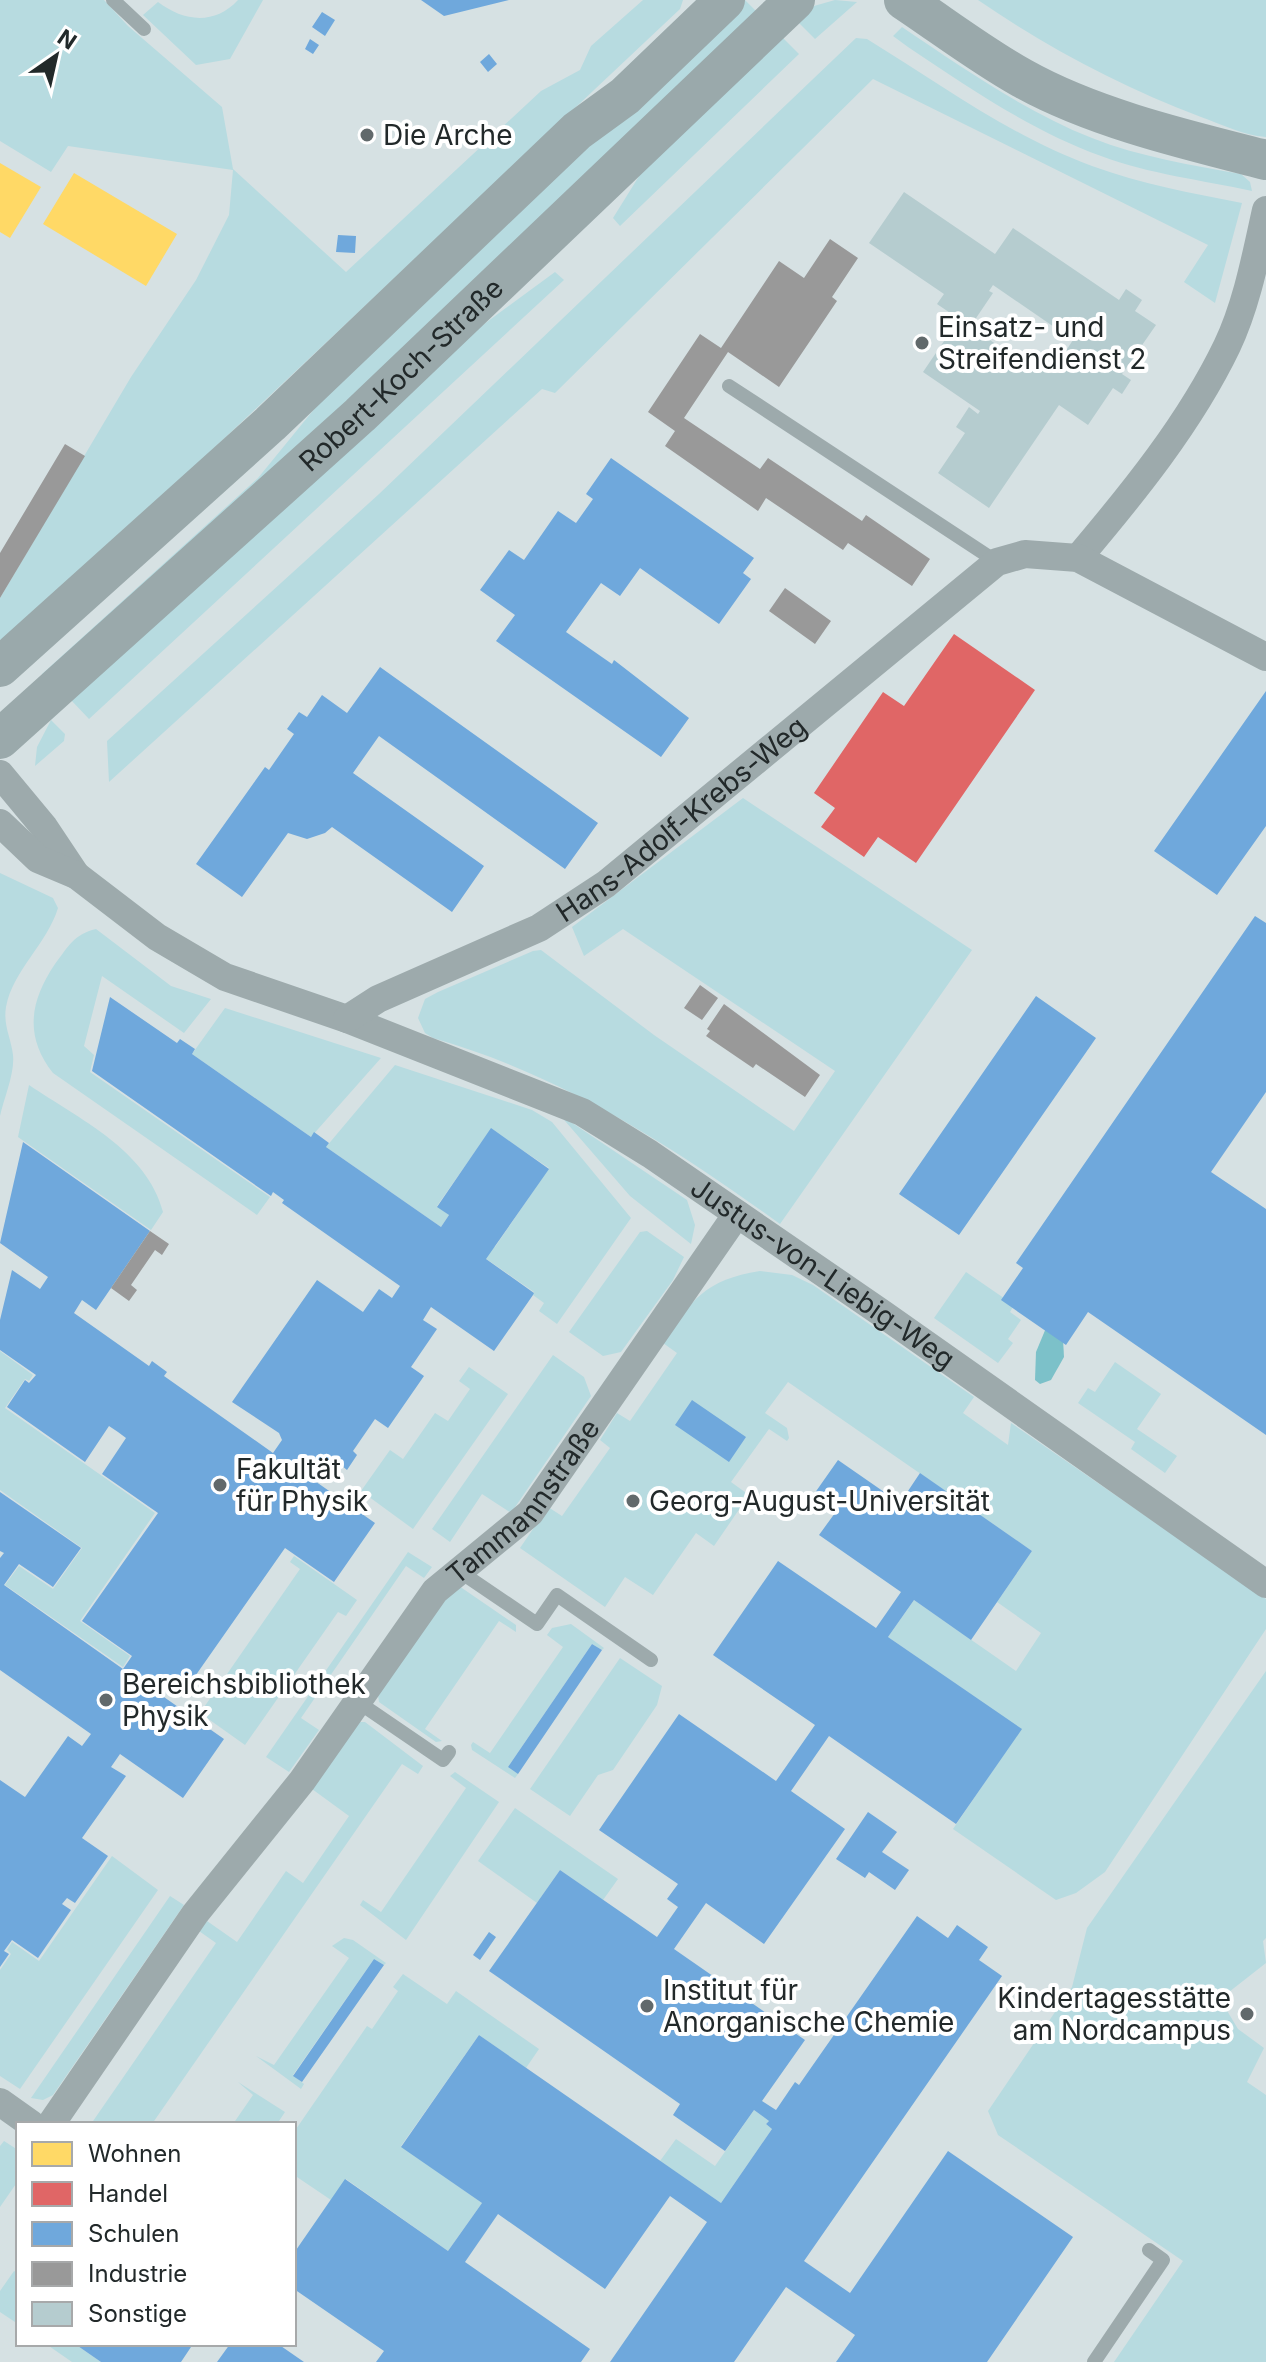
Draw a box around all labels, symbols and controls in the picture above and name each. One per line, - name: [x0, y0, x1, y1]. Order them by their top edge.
- north arrow: [16, 16, 96, 96]
- text: N: [53, 24, 81, 55]
- place label: Die Arche: [383, 118, 512, 152]
- marker: Die Arche: [358, 126, 376, 144]
- street label: Robert-Koch-Straße: [292, 271, 510, 478]
- place label: Einsatz- und Streifendienst 2: [938, 310, 1146, 376]
- marker: Einsatz- und Streifendienst 2: [913, 334, 931, 352]
- street label: Hans-Adolf-Krebs-Weg: [550, 709, 813, 929]
- street label: Justus-von-Liebig-Weg: [684, 1170, 961, 1376]
- street label: Tammannstraße: [440, 1412, 607, 1591]
- place label: Fakultät für Physik: [236, 1452, 368, 1518]
- marker: Fakultät für Physik: [211, 1476, 229, 1494]
- place label: Georg-August-Universität: [649, 1484, 990, 1518]
- marker: Georg-August-Universität: [624, 1492, 642, 1510]
- place label: Bereichsbibliothek Physik: [122, 1667, 366, 1733]
- marker: Bereichsbibliothek Physik: [97, 1691, 115, 1709]
- place label: Institut für Anorganische Chemie: [663, 1973, 954, 2039]
- place label: Kindertagesstätte am Nordcampus: [997, 1981, 1231, 2047]
- marker: Institut für Anorganische Chemie: [638, 1997, 656, 2015]
- marker: Kindertagesstätte am Nordcampus: [1238, 2005, 1256, 2023]
- legend: [16, 2122, 296, 2346]
- text: Wohnen: [88, 2139, 181, 2168]
- text: Handel: [88, 2179, 168, 2208]
- text: Schulen: [88, 2219, 179, 2248]
- text: Industrie: [88, 2259, 187, 2288]
- text: Sonstige: [88, 2299, 187, 2328]

